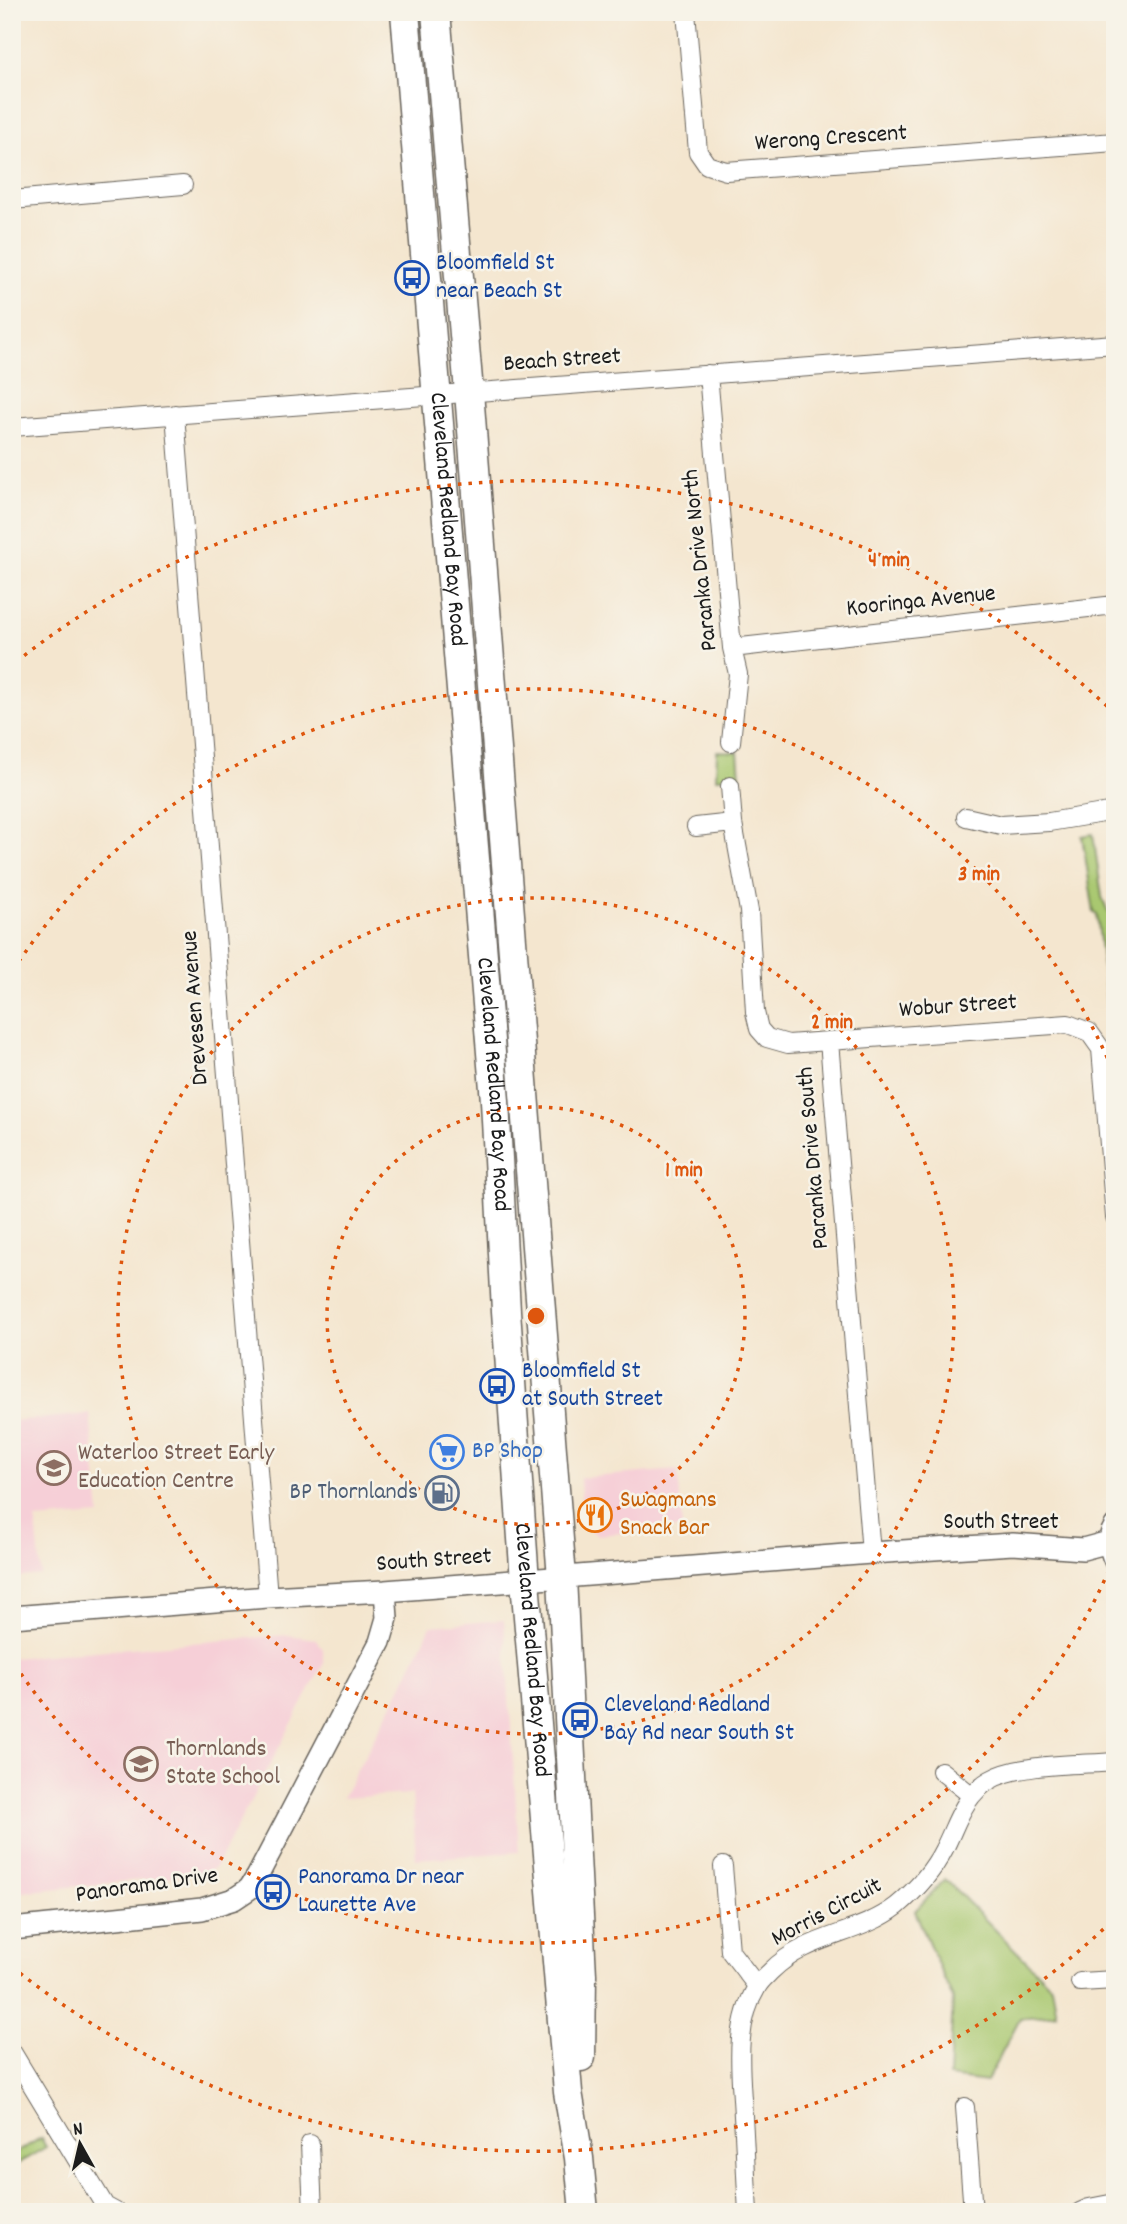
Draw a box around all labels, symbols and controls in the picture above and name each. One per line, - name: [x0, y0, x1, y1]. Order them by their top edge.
- street label: Werong Crescent: [754, 117, 908, 161]
- place label: Bloomfield St near Beach St: [436, 247, 562, 309]
- bus stop icon: Bloomfield St near Beach St: [393, 259, 431, 297]
- street label: Beach Street: [502, 340, 622, 382]
- street label: Cleveland Redland Bay Road: [419, 391, 474, 648]
- street label: Paranka Drive North: [675, 467, 727, 653]
- text: 4 min: [868, 547, 910, 577]
- street label: Kooringa Avenue: [845, 577, 997, 627]
- text: 3 min: [958, 861, 1000, 891]
- street label: Drevesen Avenue: [174, 929, 218, 1087]
- street label: Cleveland Redland Bay Road: [466, 956, 518, 1212]
- street label: Wobur Street: [898, 986, 1018, 1028]
- text: 2 min: [811, 1009, 853, 1039]
- street label: Paranka Drive South: [789, 1065, 839, 1251]
- text: 1 min: [665, 1157, 703, 1187]
- centre of rings: [524, 1304, 548, 1328]
- place label: Bloomfield St at South Street: [522, 1355, 663, 1417]
- bus stop icon: Bloomfield St at South Street: [478, 1367, 516, 1405]
- supermarket icon: BP Shop: [428, 1433, 466, 1471]
- place label: BP Shop: [472, 1435, 543, 1469]
- place label: Waterloo Street Early Education Centre: [78, 1437, 276, 1499]
- school or university icon: Waterloo Street Early Education Centre: [35, 1449, 73, 1487]
- fuel station icon: BP Thornlands: [423, 1474, 461, 1512]
- place label: BP Thornlands: [290, 1476, 418, 1510]
- place label: Swagmans Snack Bar: [620, 1484, 717, 1546]
- restaurant icon: Swagmans Snack Bar: [576, 1496, 614, 1534]
- street label: South Street: [943, 1506, 1059, 1540]
- street label: Cleveland Redland Bay Road: [504, 1522, 558, 1778]
- street label: South Street: [375, 1540, 493, 1582]
- place label: Cleveland Redland Bay Rd near South St: [604, 1689, 794, 1751]
- bus stop icon: Cleveland Redland Bay Rd near South St: [561, 1701, 599, 1739]
- place label: Thornlands State School: [166, 1733, 280, 1795]
- school or university icon: Thornlands State School: [122, 1745, 160, 1783]
- street label: Panorama Drive: [74, 1859, 220, 1913]
- place label: Panorama Dr near Laurette Ave: [298, 1861, 464, 1923]
- street label: Morris Circuit: [766, 1870, 888, 1956]
- bus stop icon: Panorama Dr near Laurette Ave: [254, 1873, 292, 1911]
- north arrow: [46, 2108, 116, 2178]
- text: N: [72, 2117, 85, 2145]

